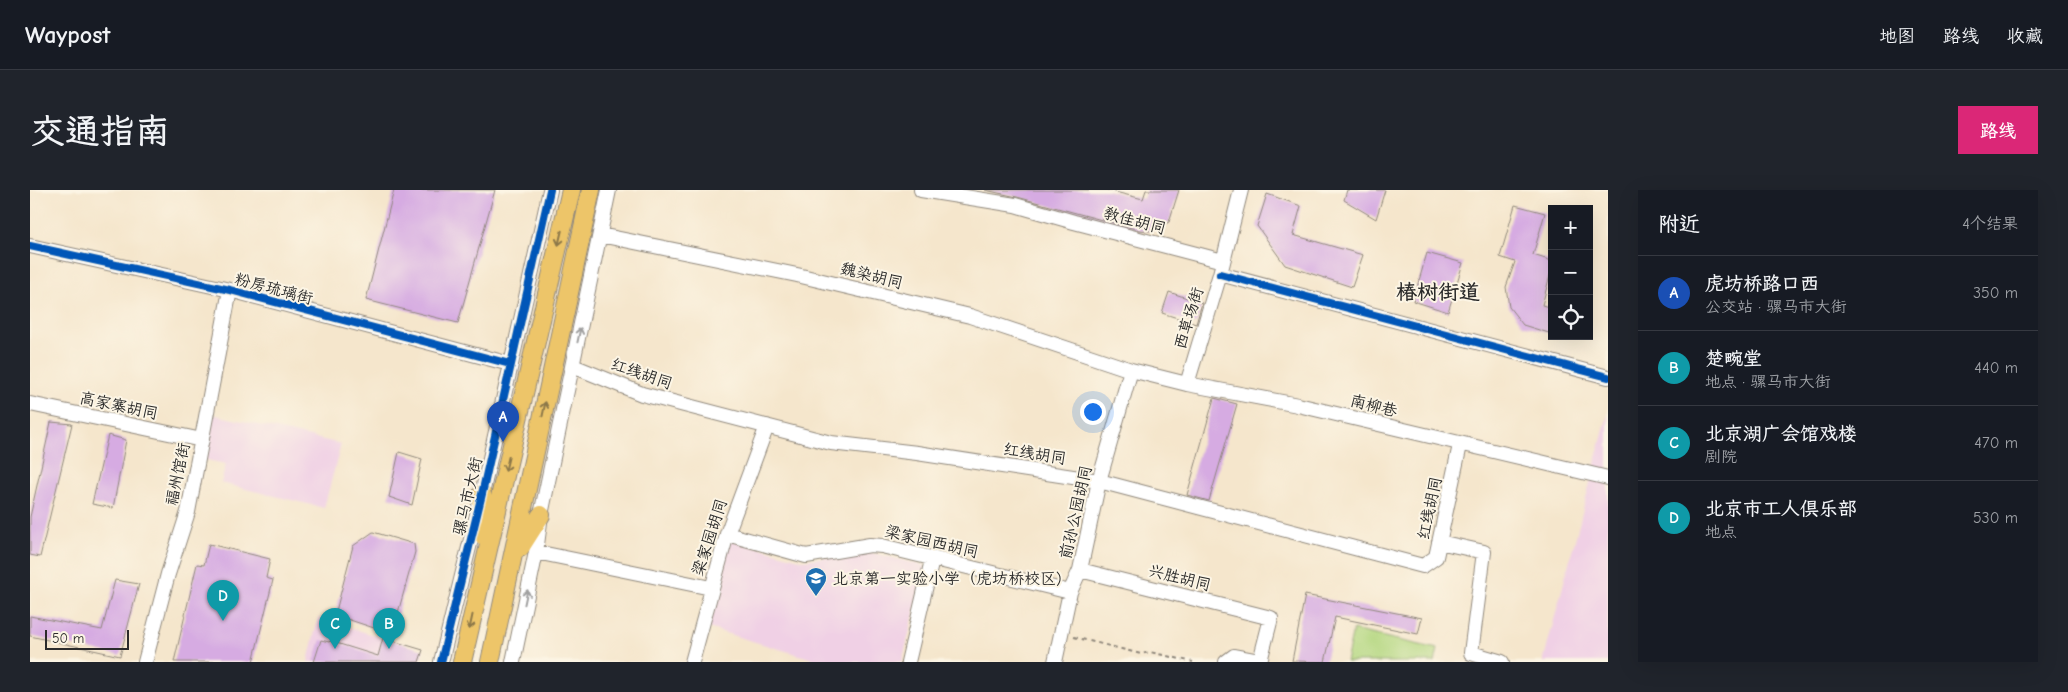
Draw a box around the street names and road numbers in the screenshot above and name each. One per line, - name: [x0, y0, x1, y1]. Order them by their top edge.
- street label: 教佳胡同: [1101, 204, 1168, 238]
- street label: 魏染胡同: [839, 259, 905, 292]
- street label: 粉房琉璃街: [233, 270, 315, 308]
- street label: 西草场街: [1171, 285, 1207, 352]
- street label: 红线胡同: [608, 355, 675, 393]
- street label: 高家寨胡同: [78, 389, 160, 423]
- street label: 南柳巷: [1348, 391, 1399, 421]
- street label: 红线胡同: [1002, 440, 1068, 468]
- street label: 福州馆街: [163, 441, 193, 507]
- street label: 骡马市大街: [450, 455, 486, 537]
- street label: 前孙公园胡同: [1056, 463, 1096, 561]
- street label: 红线胡同: [1415, 475, 1445, 541]
- street label: 梁家园胡同: [689, 496, 731, 578]
- street label: 梁家园西胡同: [883, 522, 981, 562]
- street label: 兴胜胡同: [1147, 561, 1213, 594]

